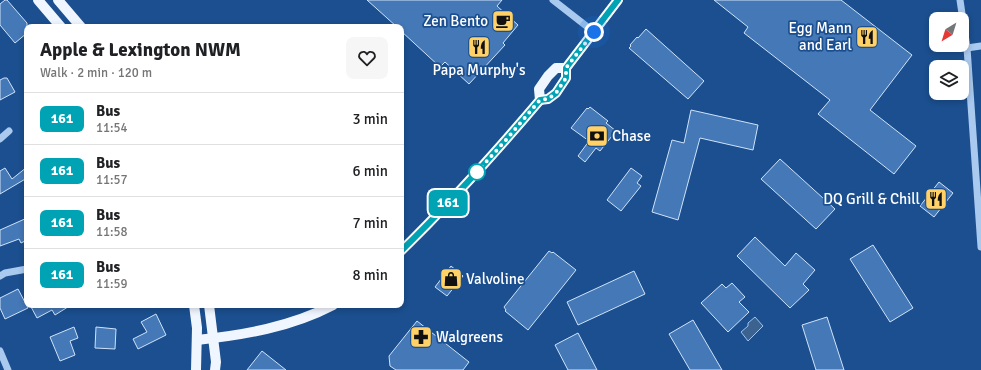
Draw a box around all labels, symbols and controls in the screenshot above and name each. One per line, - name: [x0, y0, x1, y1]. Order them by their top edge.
- cafe icon: Zen Bento: [490, 8, 516, 34]
- place label: Zen Bento: [423, 12, 488, 30]
- north arrow: [929, 12, 969, 52]
- map controls: [929, 12, 969, 100]
- place label: Egg Mann and Earl: [788, 19, 852, 54]
- your location: [584, 22, 604, 42]
- restaurant icon: Egg Mann and Earl: [854, 24, 880, 50]
- restaurant icon: Papa Murphy's: [466, 34, 492, 60]
- button: heart: [346, 37, 388, 79]
- text: Apple & Lexington NWM: [40, 38, 241, 62]
- button: layers: [929, 60, 969, 100]
- place label: Papa Murphy's: [432, 61, 526, 79]
- text: Walk · 2 min · 120 m: [40, 65, 152, 81]
- text: Bus: [96, 102, 120, 120]
- text: 161: [51, 110, 73, 127]
- text: 3 min: [352, 110, 388, 128]
- text: 11:54: [96, 120, 128, 136]
- bank icon: Chase: [584, 123, 610, 149]
- place label: Chase: [612, 127, 651, 145]
- text: Bus: [96, 154, 120, 172]
- text: 161: [51, 162, 73, 179]
- text: 6 min: [352, 162, 388, 180]
- unlabelled marker: [468, 163, 486, 181]
- text: 11:57: [96, 172, 128, 188]
- restaurant icon: DQ Grill & Chill: [923, 186, 949, 212]
- line badge: 161: [425, 190, 471, 216]
- place label: DQ Grill & Chill: [823, 190, 920, 208]
- text: 161: [437, 194, 459, 211]
- text: Bus: [96, 206, 120, 224]
- text: 161: [51, 214, 73, 231]
- text: 7 min: [352, 214, 388, 232]
- text: 11:58: [96, 224, 128, 240]
- text: Bus: [96, 258, 120, 276]
- text: 161: [51, 266, 73, 283]
- text: 8 min: [352, 266, 388, 284]
- shop icon: Valvoline: [438, 266, 464, 292]
- place label: Valvoline: [466, 270, 524, 288]
- text: 11:59: [96, 276, 128, 292]
- pharmacy icon: Walgreens: [408, 324, 434, 350]
- place label: Walgreens: [436, 328, 503, 346]

